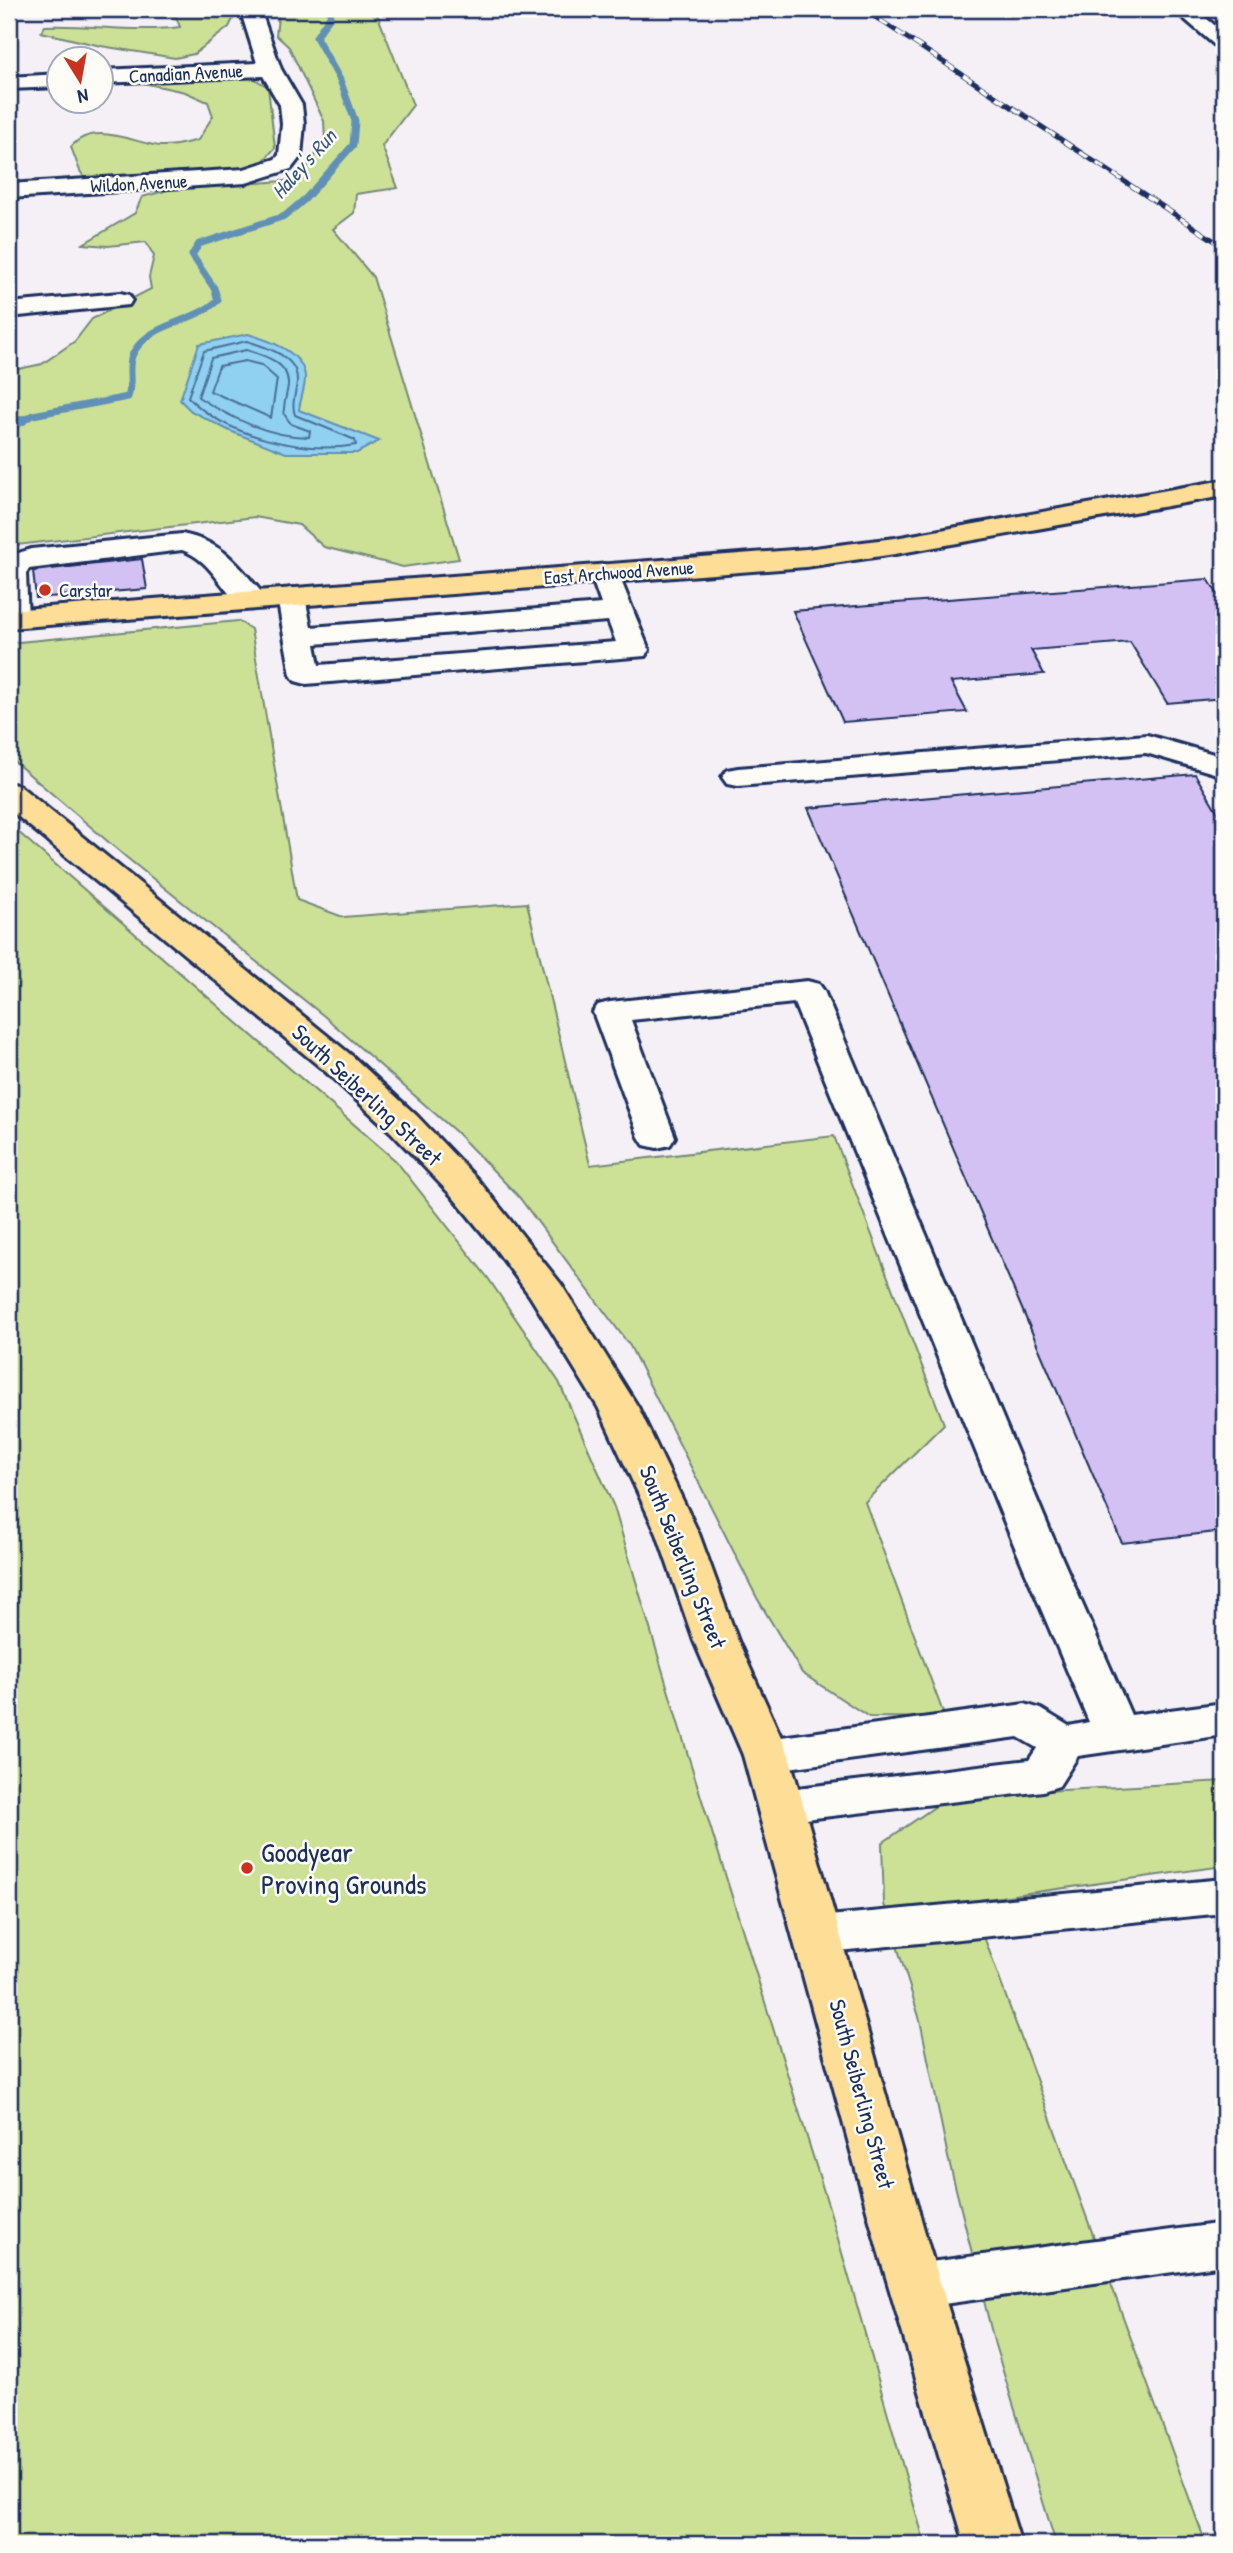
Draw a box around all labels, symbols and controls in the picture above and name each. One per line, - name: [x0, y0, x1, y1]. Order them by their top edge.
- north arrow: [46, 46, 116, 116]
- street label: Canadian Avenue: [128, 57, 244, 89]
- text: N: [76, 83, 91, 110]
- water label: Haley's Run: [265, 121, 344, 205]
- street label: Wildon Avenue: [90, 167, 189, 199]
- street label: East Archwood Avenue: [543, 554, 695, 590]
- place label: Carstar: [59, 577, 113, 603]
- marker: Carstar: [37, 582, 53, 598]
- street label: South Seiberling Street: [285, 1017, 450, 1173]
- street label: South Seiberling Street: [633, 1461, 735, 1654]
- place label: Goodyear Proving Grounds: [261, 1833, 427, 1903]
- marker: Goodyear Proving Grounds: [239, 1860, 255, 1876]
- street label: South Seiberling Street: [822, 1996, 903, 2193]

